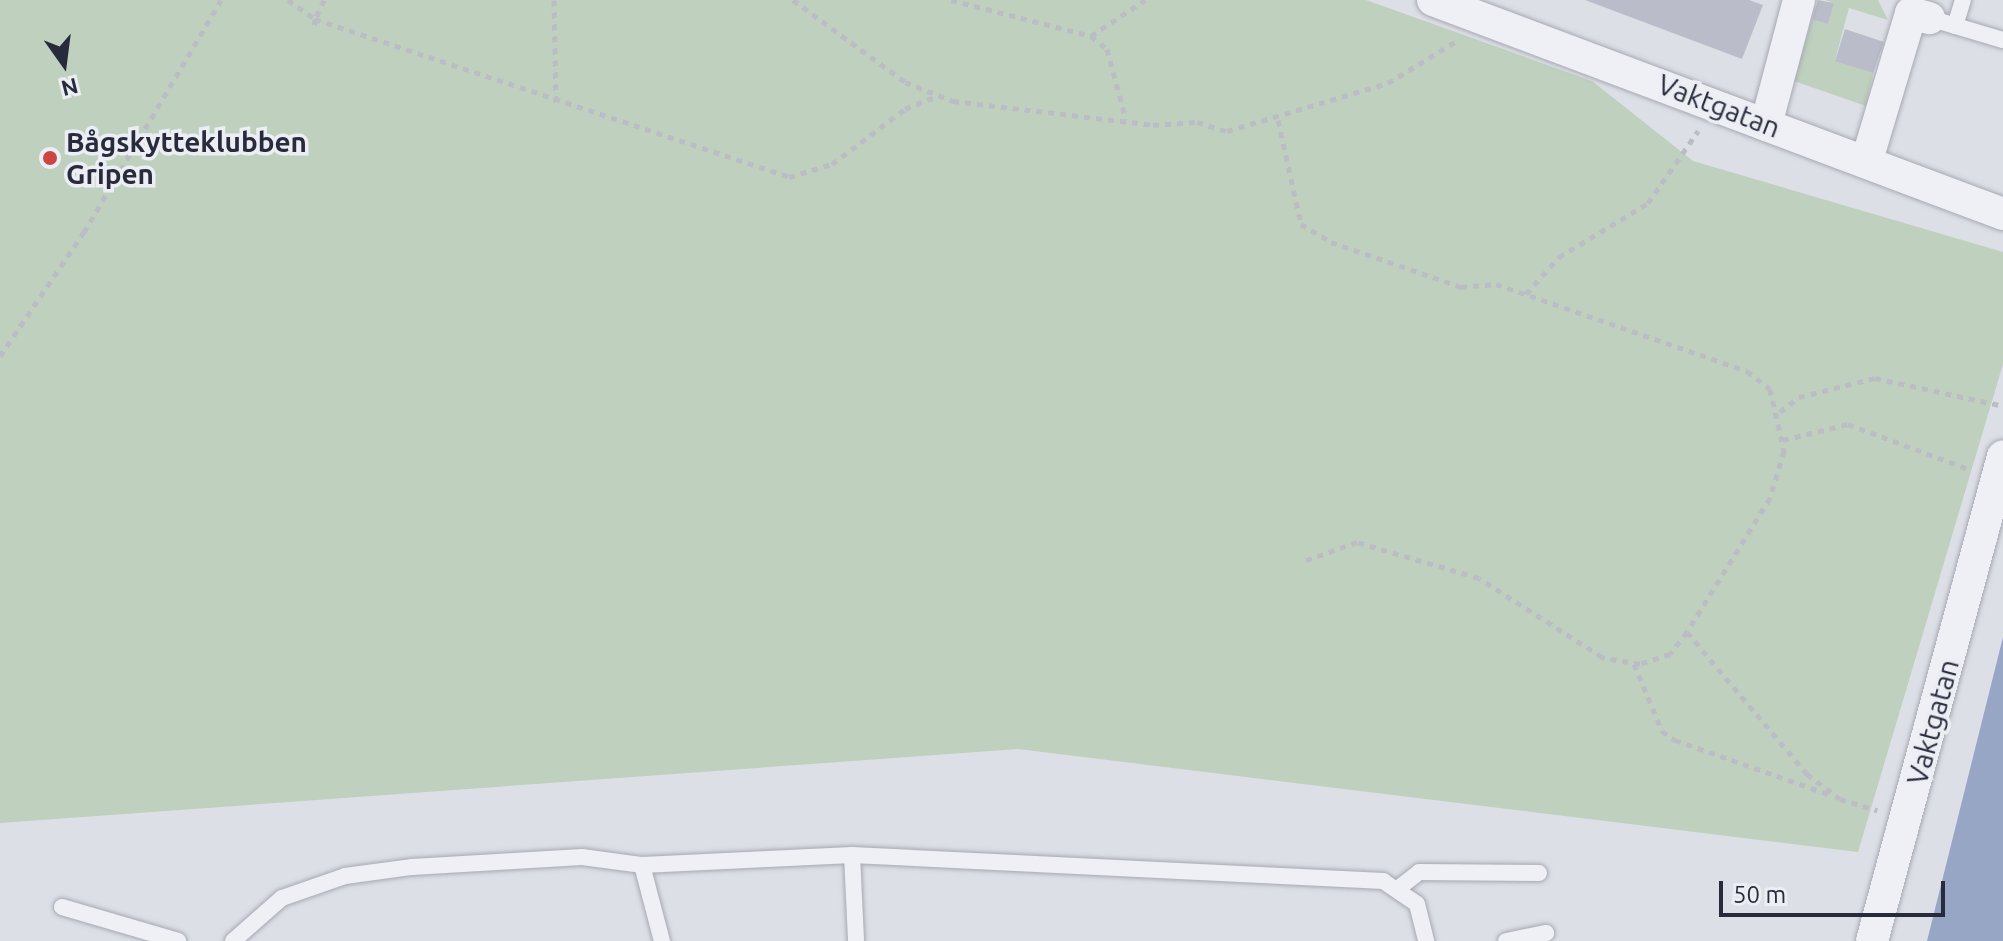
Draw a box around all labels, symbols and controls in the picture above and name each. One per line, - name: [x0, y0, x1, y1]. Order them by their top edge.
- north arrow: [24, 24, 104, 104]
- street label: Vaktgatan: [1653, 67, 1785, 145]
- text: N: [59, 74, 81, 102]
- place label: Bågskytteklubben Gripen: [66, 125, 307, 191]
- marker: Bågskytteklubben Gripen: [41, 149, 59, 167]
- street label: Vaktgatan: [1900, 656, 1966, 788]
- scale bar: [1723, 865, 1949, 915]
- text: 50 m: [1733, 881, 1786, 908]

